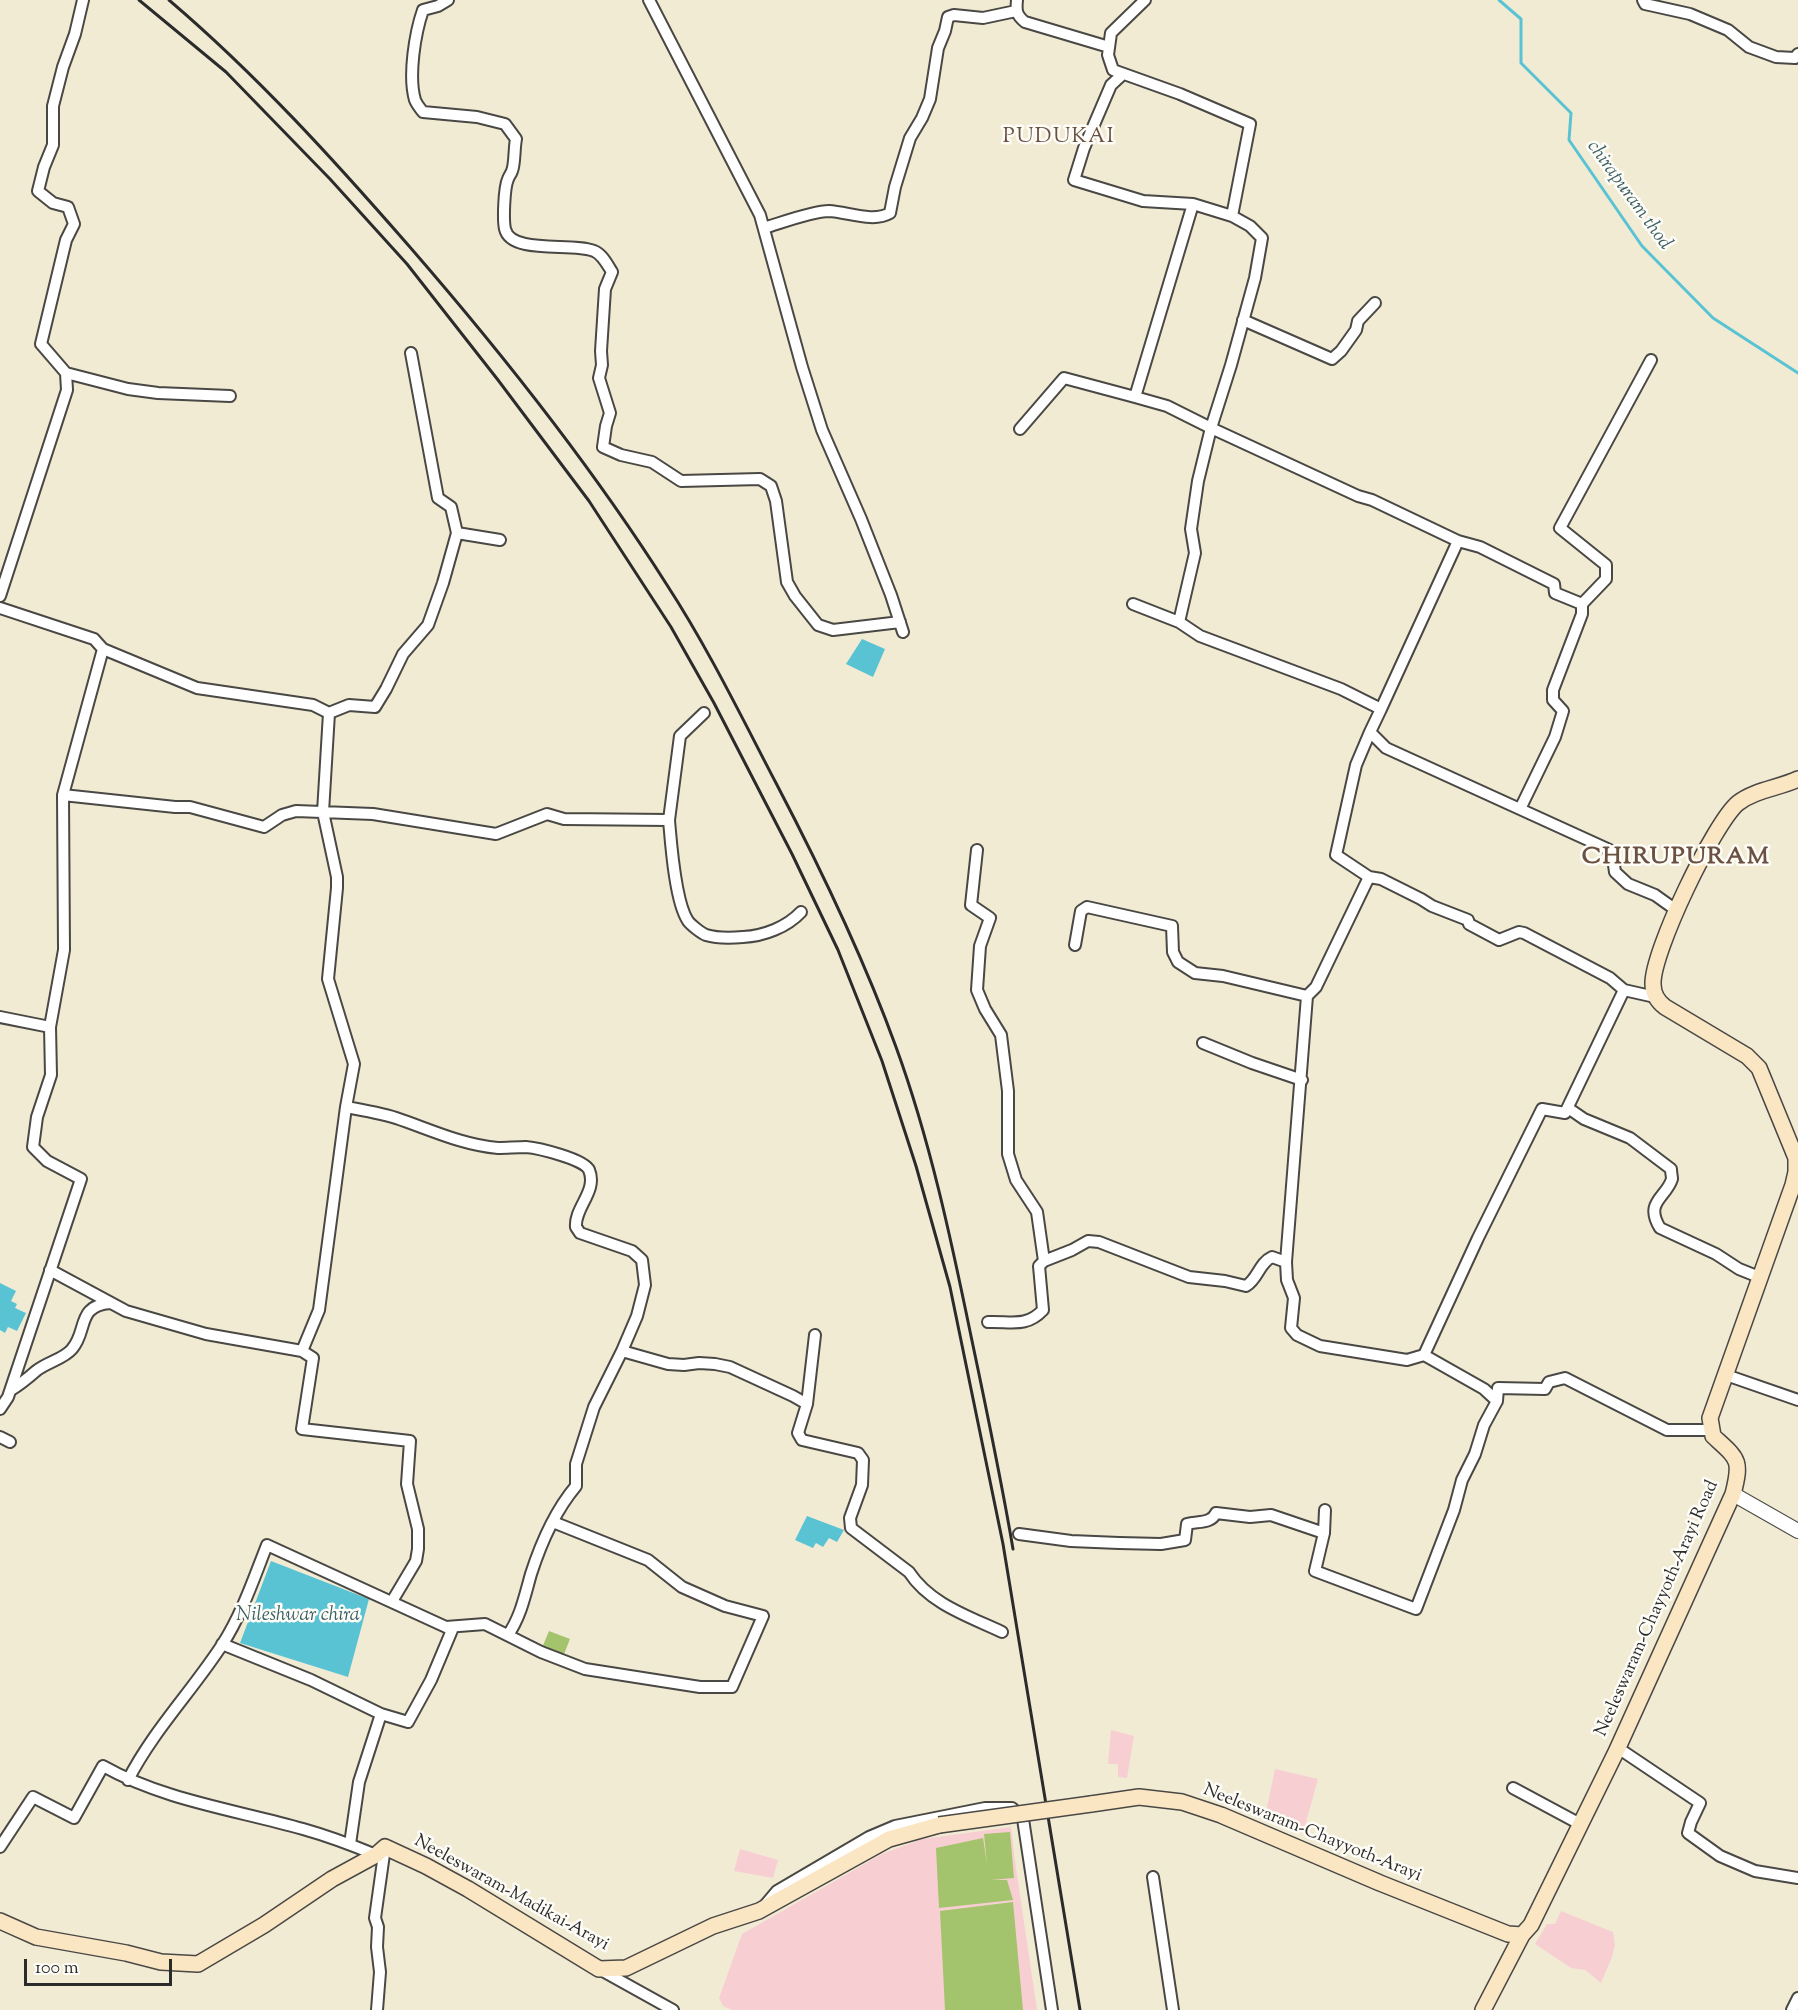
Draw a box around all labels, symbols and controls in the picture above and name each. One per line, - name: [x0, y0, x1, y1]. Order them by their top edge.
- district label: PUDUKAI: [1003, 125, 1115, 151]
- water label: chirapuram thod: [1580, 137, 1676, 255]
- district label: CHIRUPURAM: [1582, 845, 1770, 873]
- street label: Neeleswaram-Chayyoth-Arayi Road: [1592, 1478, 1724, 1740]
- water label: Nileshwar chira: [236, 1605, 360, 1629]
- street label: Neeleswaram-Chayyoth-Arayi: [1200, 1780, 1424, 1888]
- street label: Neeleswaram-Madikai-Arayi: [410, 1831, 612, 1957]
- scale bar: [27, 1947, 176, 1985]
- text: 100 m: [35, 1956, 79, 1982]

